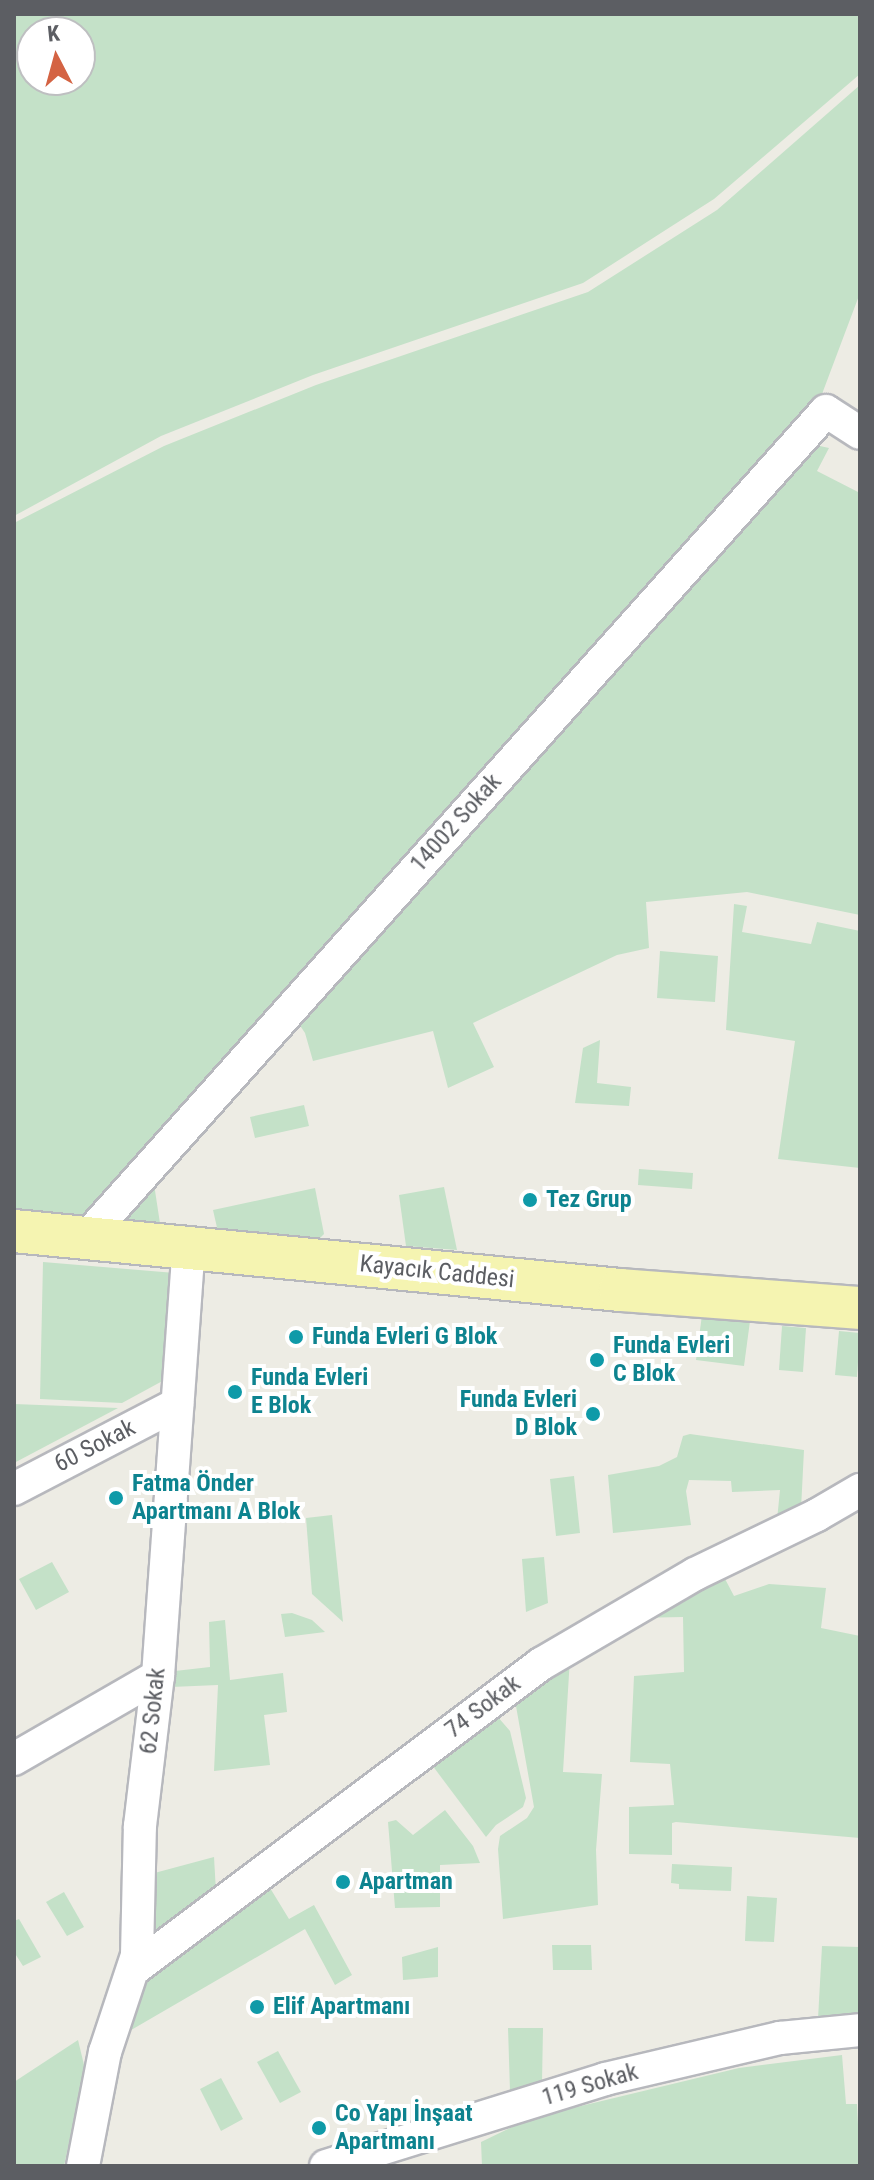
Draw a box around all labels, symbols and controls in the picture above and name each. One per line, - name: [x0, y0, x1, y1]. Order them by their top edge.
- north arrow: [16, 16, 96, 96]
- text: K: [46, 21, 61, 47]
- street label: 14002 Sokak: [404, 768, 508, 878]
- place label: Tez Grup: [546, 1186, 632, 1214]
- marker: Tez Grup: [521, 1191, 539, 1209]
- street label: Kayacık Caddesi: [358, 1250, 516, 1294]
- place label: Funda Evleri G Blok: [312, 1323, 497, 1351]
- marker: Funda Evleri G Blok: [287, 1328, 305, 1346]
- place label: Funda Evleri C Blok: [613, 1332, 730, 1388]
- marker: Funda Evleri C Blok: [588, 1351, 606, 1369]
- place label: Funda Evleri E Blok: [251, 1364, 368, 1420]
- marker: Funda Evleri E Blok: [226, 1383, 244, 1401]
- place label: Funda Evleri D Blok: [460, 1386, 577, 1442]
- marker: Funda Evleri D Blok: [584, 1405, 602, 1423]
- street label: 60 Sokak: [50, 1413, 140, 1479]
- place label: Fatma Önder Apartmanı A Blok: [132, 1470, 300, 1526]
- marker: Fatma Önder Apartmanı A Blok: [107, 1489, 125, 1507]
- street label: 62 Sokak: [134, 1666, 172, 1756]
- street label: 74 Sokak: [440, 1669, 526, 1745]
- place label: Apartman: [359, 1868, 453, 1896]
- marker: Apartman: [334, 1873, 352, 1891]
- place label: Elif Apartmanı: [273, 1993, 410, 2021]
- marker: Elif Apartmanı: [248, 1998, 266, 2016]
- street label: 119 Sokak: [539, 2058, 641, 2112]
- place label: Co Yapı İnşaat Apartmanı: [335, 2100, 473, 2156]
- marker: Co Yapı İnşaat Apartmanı: [310, 2119, 328, 2137]

